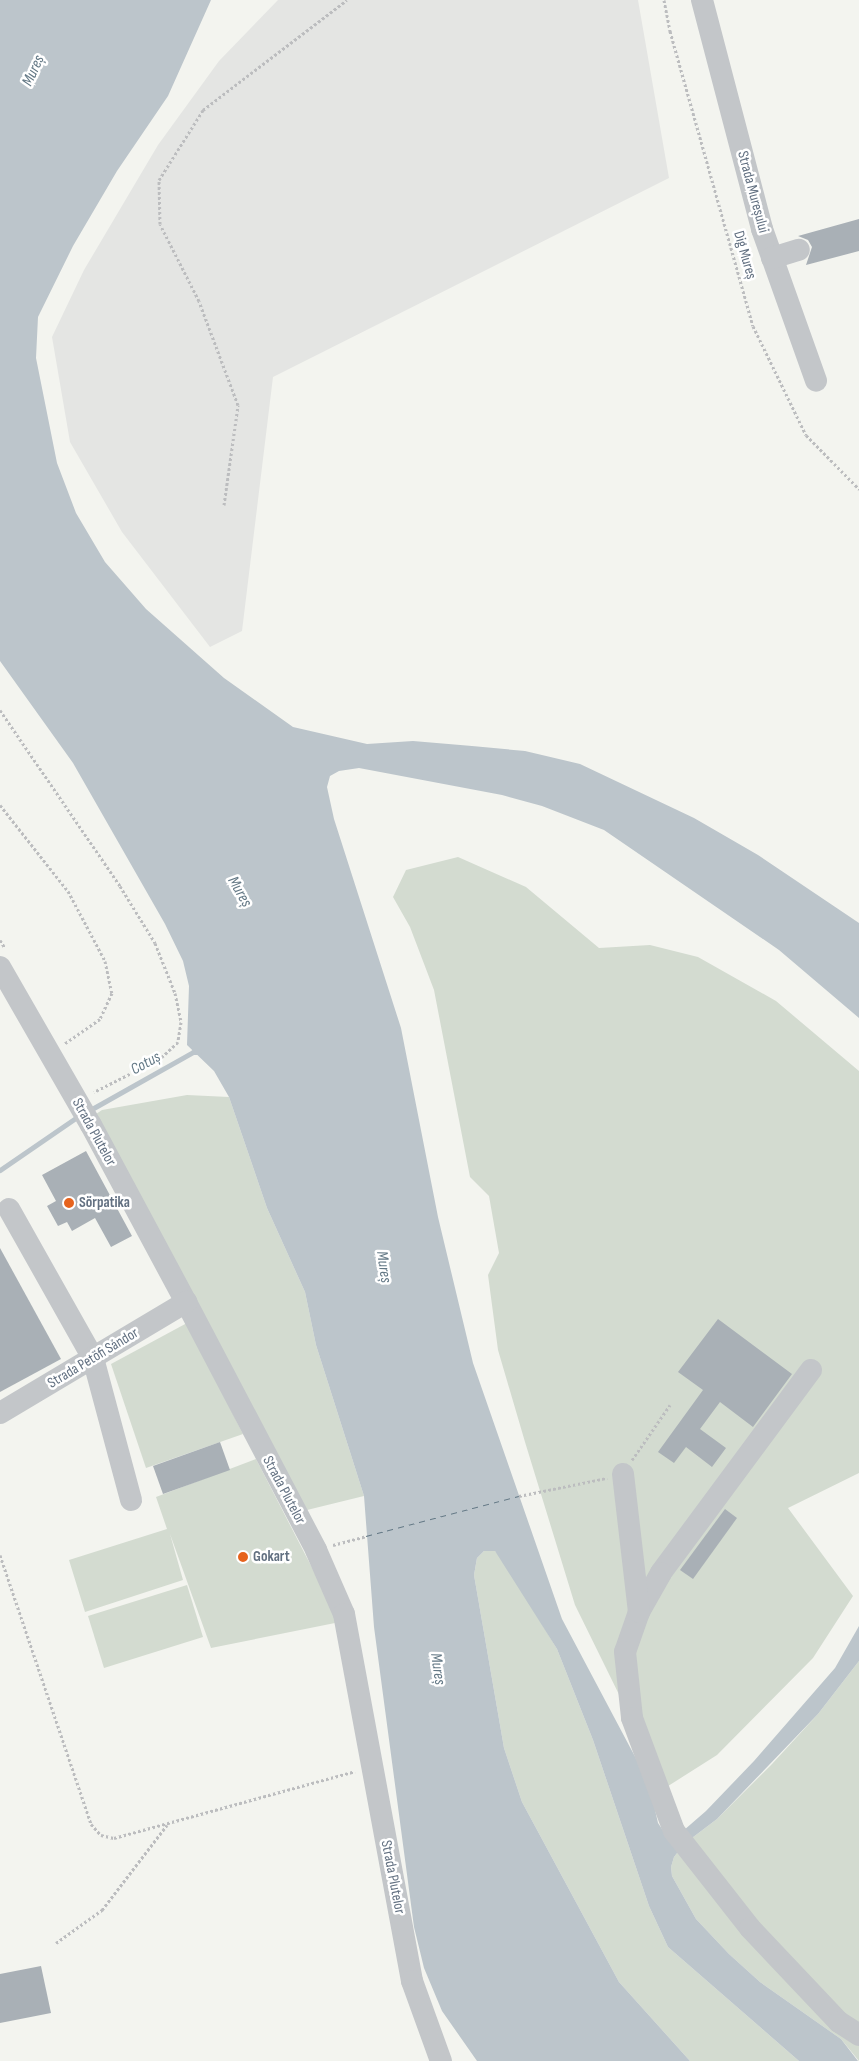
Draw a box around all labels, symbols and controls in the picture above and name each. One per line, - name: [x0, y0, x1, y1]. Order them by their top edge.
- water label: Mureș: [19, 52, 49, 90]
- street label: Strada Mureșului: [733, 149, 773, 235]
- street label: Dig Mureș: [730, 229, 760, 281]
- water label: Mureș: [223, 873, 255, 911]
- water label: Cotuș: [128, 1048, 164, 1080]
- street label: Strada Plutelor: [68, 1095, 120, 1169]
- place label: Sörpatika: [79, 1194, 130, 1212]
- marker: Sörpatika: [63, 1197, 75, 1209]
- water label: Mureș: [371, 1250, 395, 1284]
- street label: Strada Petöfi Sándor: [44, 1324, 142, 1392]
- street label: Strada Plutelor: [259, 1453, 309, 1527]
- place label: Gokart: [253, 1548, 290, 1566]
- marker: Gokart: [237, 1551, 249, 1563]
- water label: Mureș: [425, 1652, 449, 1686]
- street label: Strada Plutelor: [377, 1839, 409, 1915]

